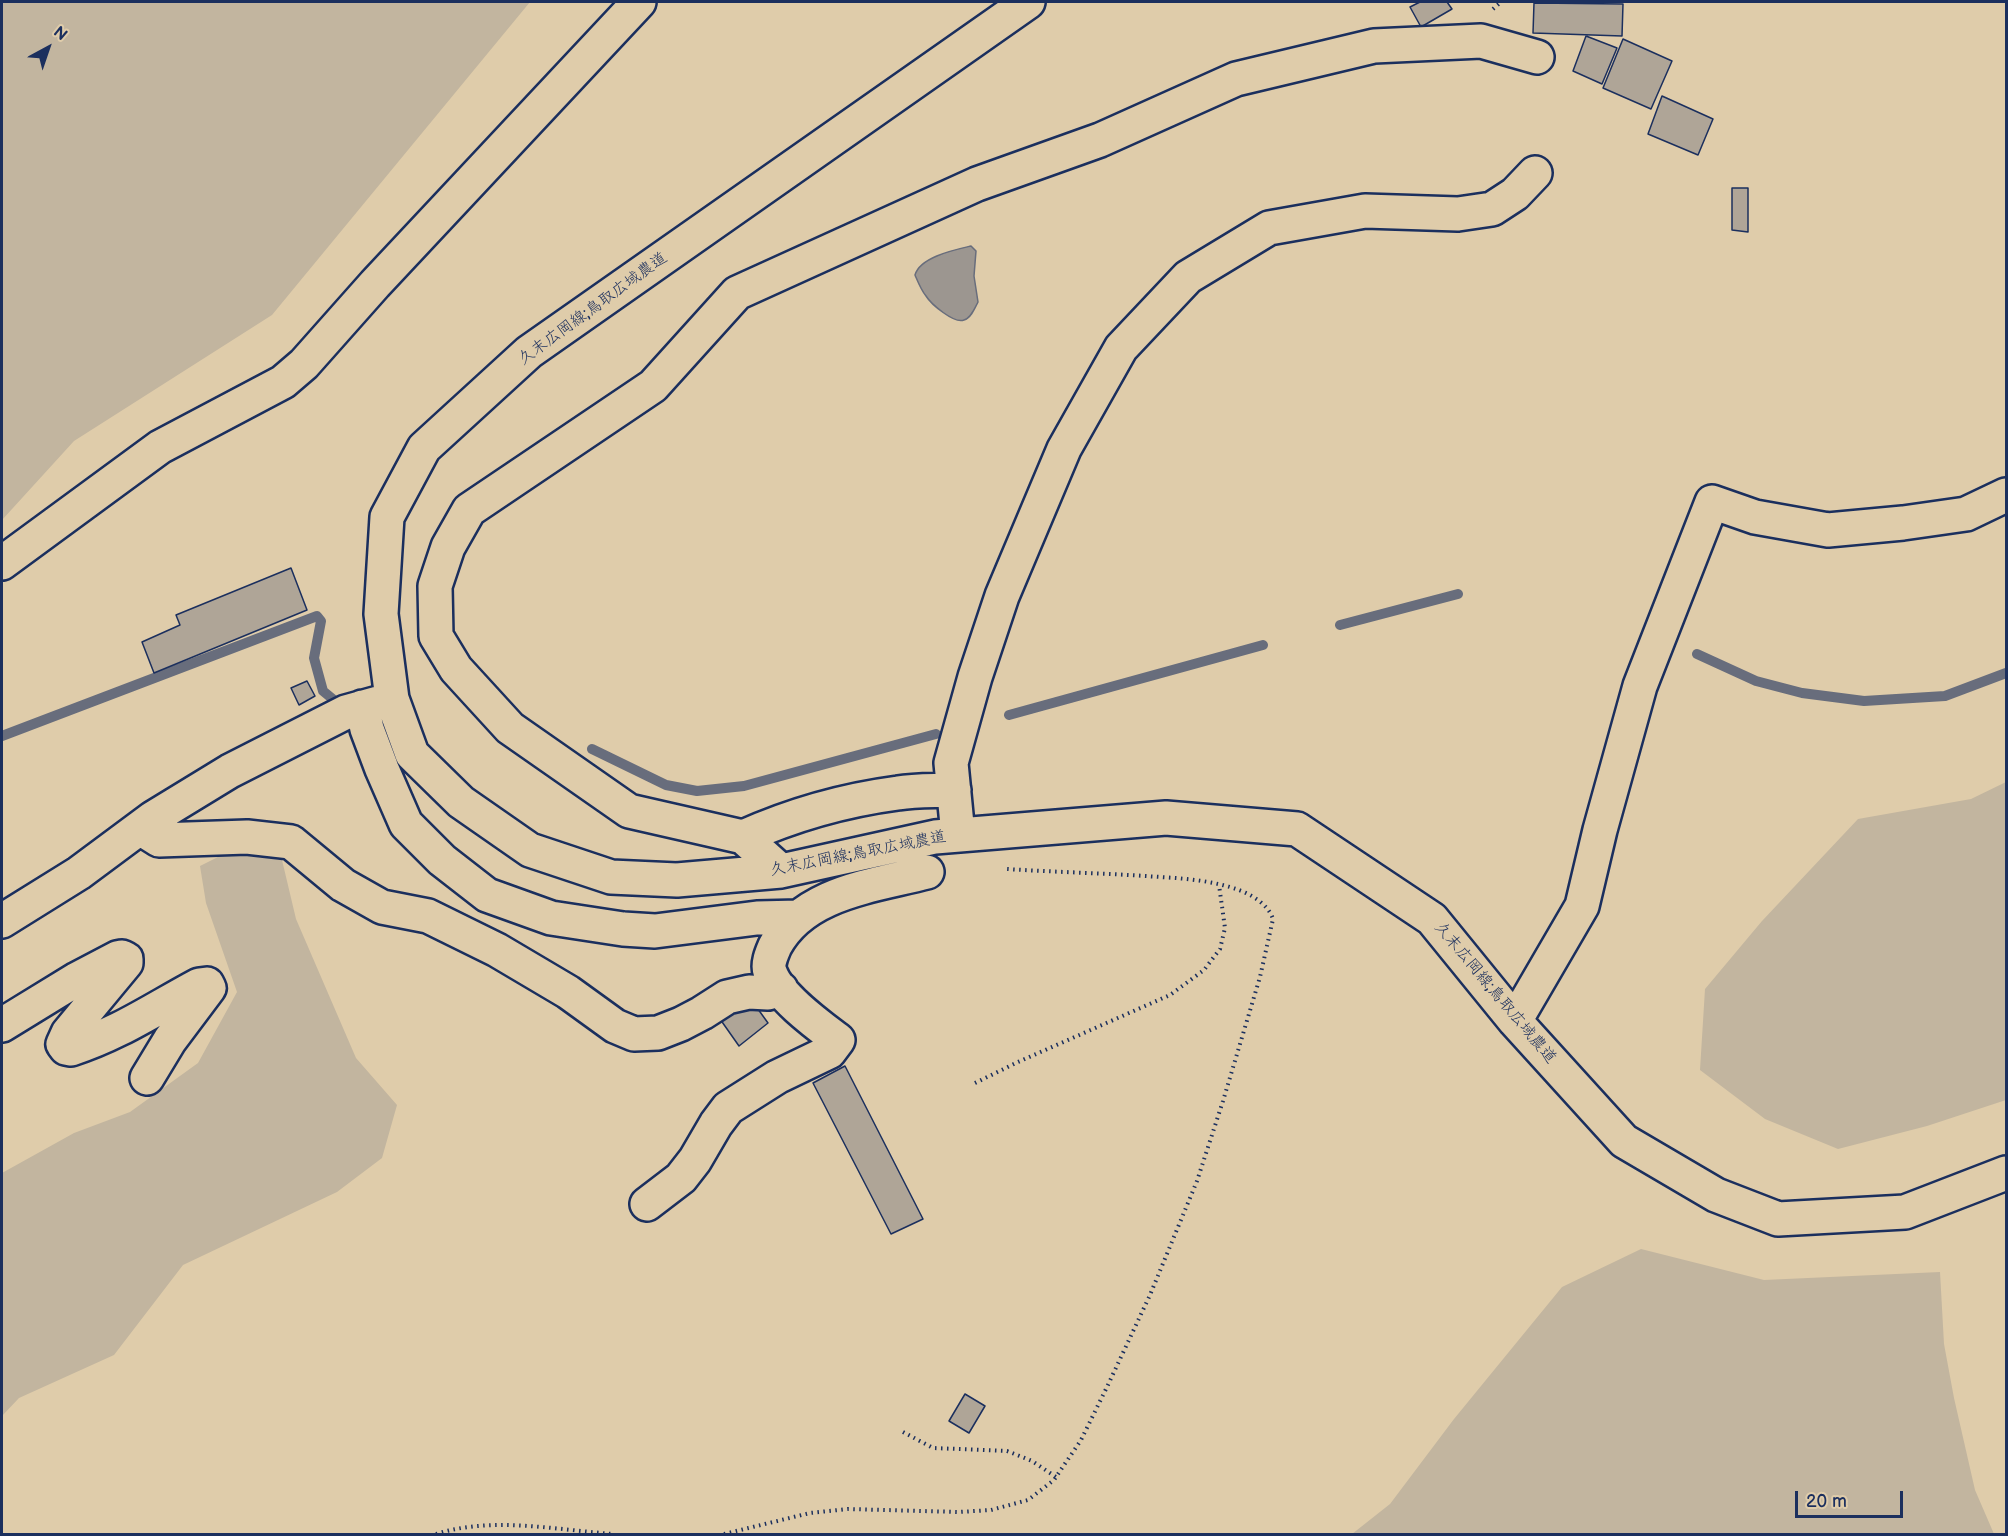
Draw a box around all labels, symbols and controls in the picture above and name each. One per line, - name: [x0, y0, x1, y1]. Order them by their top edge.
- north arrow: [18, 18, 78, 78]
- text: N: [49, 23, 71, 45]
- street label: 久末広岡線;鳥取広域農道: [515, 249, 671, 369]
- street label: 久末広岡線;鳥取広域農道: [768, 827, 948, 881]
- street label: 久末広岡線;鳥取広域農道: [1430, 918, 1560, 1068]
- scale bar: [1798, 1479, 1906, 1517]
- text: 20 m: [1806, 1491, 1847, 1512]

